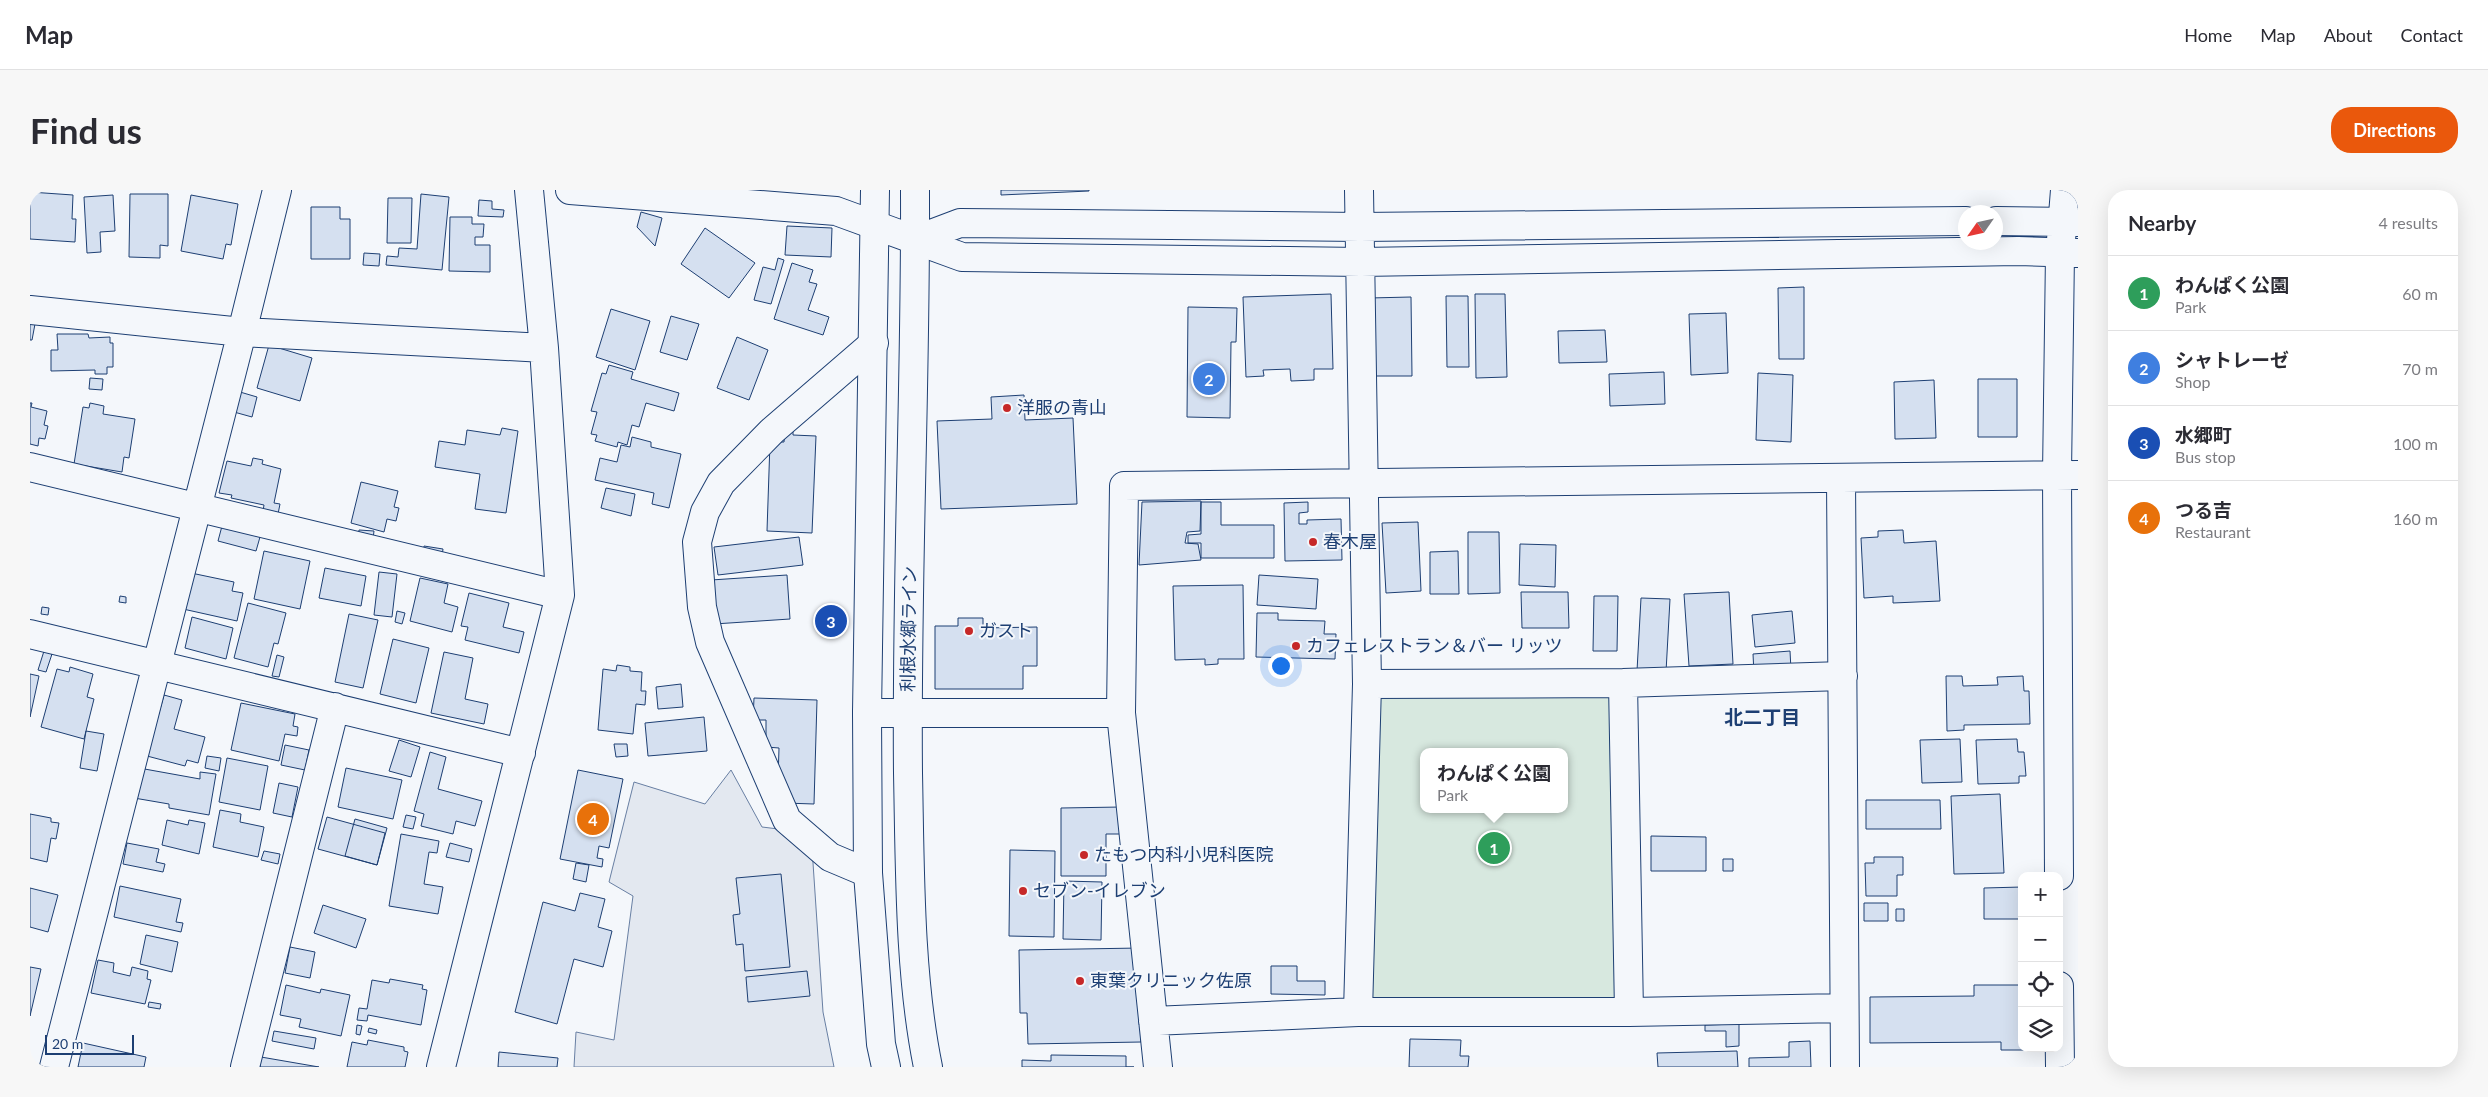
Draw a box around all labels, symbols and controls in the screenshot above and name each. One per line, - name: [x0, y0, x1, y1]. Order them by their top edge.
- text: Map: [25, 20, 73, 49]
- text: Home: [2184, 24, 2232, 46]
- text: Map: [2260, 24, 2296, 46]
- text: About: [2324, 24, 2373, 46]
- text: Contact: [2401, 24, 2463, 46]
- button: Directions: [2331, 107, 2458, 153]
- text: Find us: [30, 109, 142, 151]
- north arrow: [1958, 205, 2003, 250]
- text: Nearby: [2128, 210, 2196, 235]
- text: 4 results: [2378, 213, 2438, 232]
- text: わんぱく公園: [2175, 273, 2289, 296]
- text: 1: [2139, 284, 2149, 303]
- text: 60 m: [2402, 284, 2438, 303]
- text: Park: [2175, 297, 2206, 316]
- text: シャトレーゼ: [2175, 348, 2289, 371]
- text: 2: [2139, 359, 2149, 378]
- text: 70 m: [2402, 359, 2438, 378]
- pin: 2: [1193, 360, 1225, 398]
- text: Shop: [2175, 372, 2211, 391]
- place label: 洋服の青山: [1017, 396, 1107, 418]
- marker: 洋服の青山: [1001, 402, 1013, 414]
- text: 水郷町: [2175, 423, 2232, 446]
- text: 3: [2139, 434, 2149, 453]
- text: 100 m: [2393, 434, 2438, 453]
- text: Bus stop: [2175, 447, 2236, 466]
- text: つる吉: [2175, 498, 2232, 521]
- text: 4: [2139, 509, 2149, 528]
- text: 160 m: [2393, 509, 2438, 528]
- text: Restaurant: [2175, 522, 2251, 541]
- place label: 春木屋: [1323, 530, 1377, 552]
- marker: 春木屋: [1307, 536, 1319, 548]
- street label: 利根水郷ライン: [896, 566, 920, 692]
- pin: 3: [815, 602, 847, 640]
- place label: ガスト: [979, 619, 1033, 641]
- marker: ガスト: [963, 625, 975, 637]
- place label: カフェレストラン＆バー リッツ: [1306, 634, 1563, 656]
- marker: カフェレストラン＆バー リッツ: [1290, 640, 1302, 652]
- your location: [1268, 653, 1294, 679]
- district label: 北二丁目: [1724, 705, 1800, 728]
- popup: [1420, 748, 1568, 813]
- text: わんぱく公園: [1437, 761, 1551, 784]
- text: Park: [1437, 785, 1468, 804]
- pin: 4: [577, 800, 609, 838]
- pin: 1: [1478, 829, 1510, 867]
- place label: たもつ内科小児科医院: [1094, 843, 1273, 865]
- marker: たもつ内科小児科医院: [1078, 849, 1090, 861]
- map controls: [2018, 872, 2063, 1052]
- button: +: [2018, 872, 2063, 917]
- place label: セブン-イレブン: [1033, 879, 1166, 901]
- marker: セブン-イレブン: [1017, 885, 1029, 897]
- button: −: [2018, 917, 2063, 962]
- button: locate: [2018, 962, 2063, 1007]
- place label: 東葉クリニック佐原: [1090, 969, 1252, 991]
- marker: 東葉クリニック佐原: [1074, 975, 1086, 987]
- button: layers: [2018, 1007, 2063, 1052]
- scale bar: [45, 1032, 134, 1055]
- text: 20 m: [52, 1035, 83, 1052]

